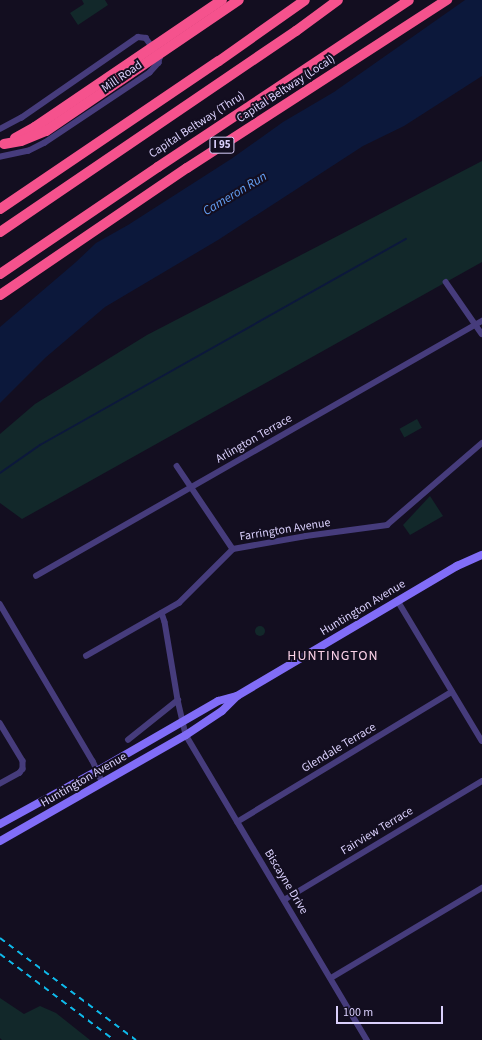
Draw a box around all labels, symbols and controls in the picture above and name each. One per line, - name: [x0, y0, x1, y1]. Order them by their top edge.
- street label: Capital Beltway (Local): [234, 52, 338, 126]
- street label: Mill Road: [99, 58, 145, 96]
- street label: Capital Beltway (Thru): [146, 89, 248, 161]
- road number: I 95: [209, 136, 235, 154]
- water label: Cameron Run: [200, 169, 270, 219]
- street label: Arlington Terrace: [213, 411, 295, 467]
- street label: Farrington Avenue: [239, 516, 331, 544]
- street label: Huntington Avenue: [318, 577, 408, 639]
- district label: HUNTINGTON: [287, 648, 379, 664]
- street label: Glendale Terrace: [299, 720, 379, 776]
- street label: Huntington Avenue: [38, 750, 130, 810]
- street label: Fairview Terrace: [338, 804, 416, 858]
- street label: Biscayne Drive: [261, 847, 311, 917]
- scale bar: [338, 998, 445, 1024]
- text: 100 m: [343, 1004, 373, 1021]

